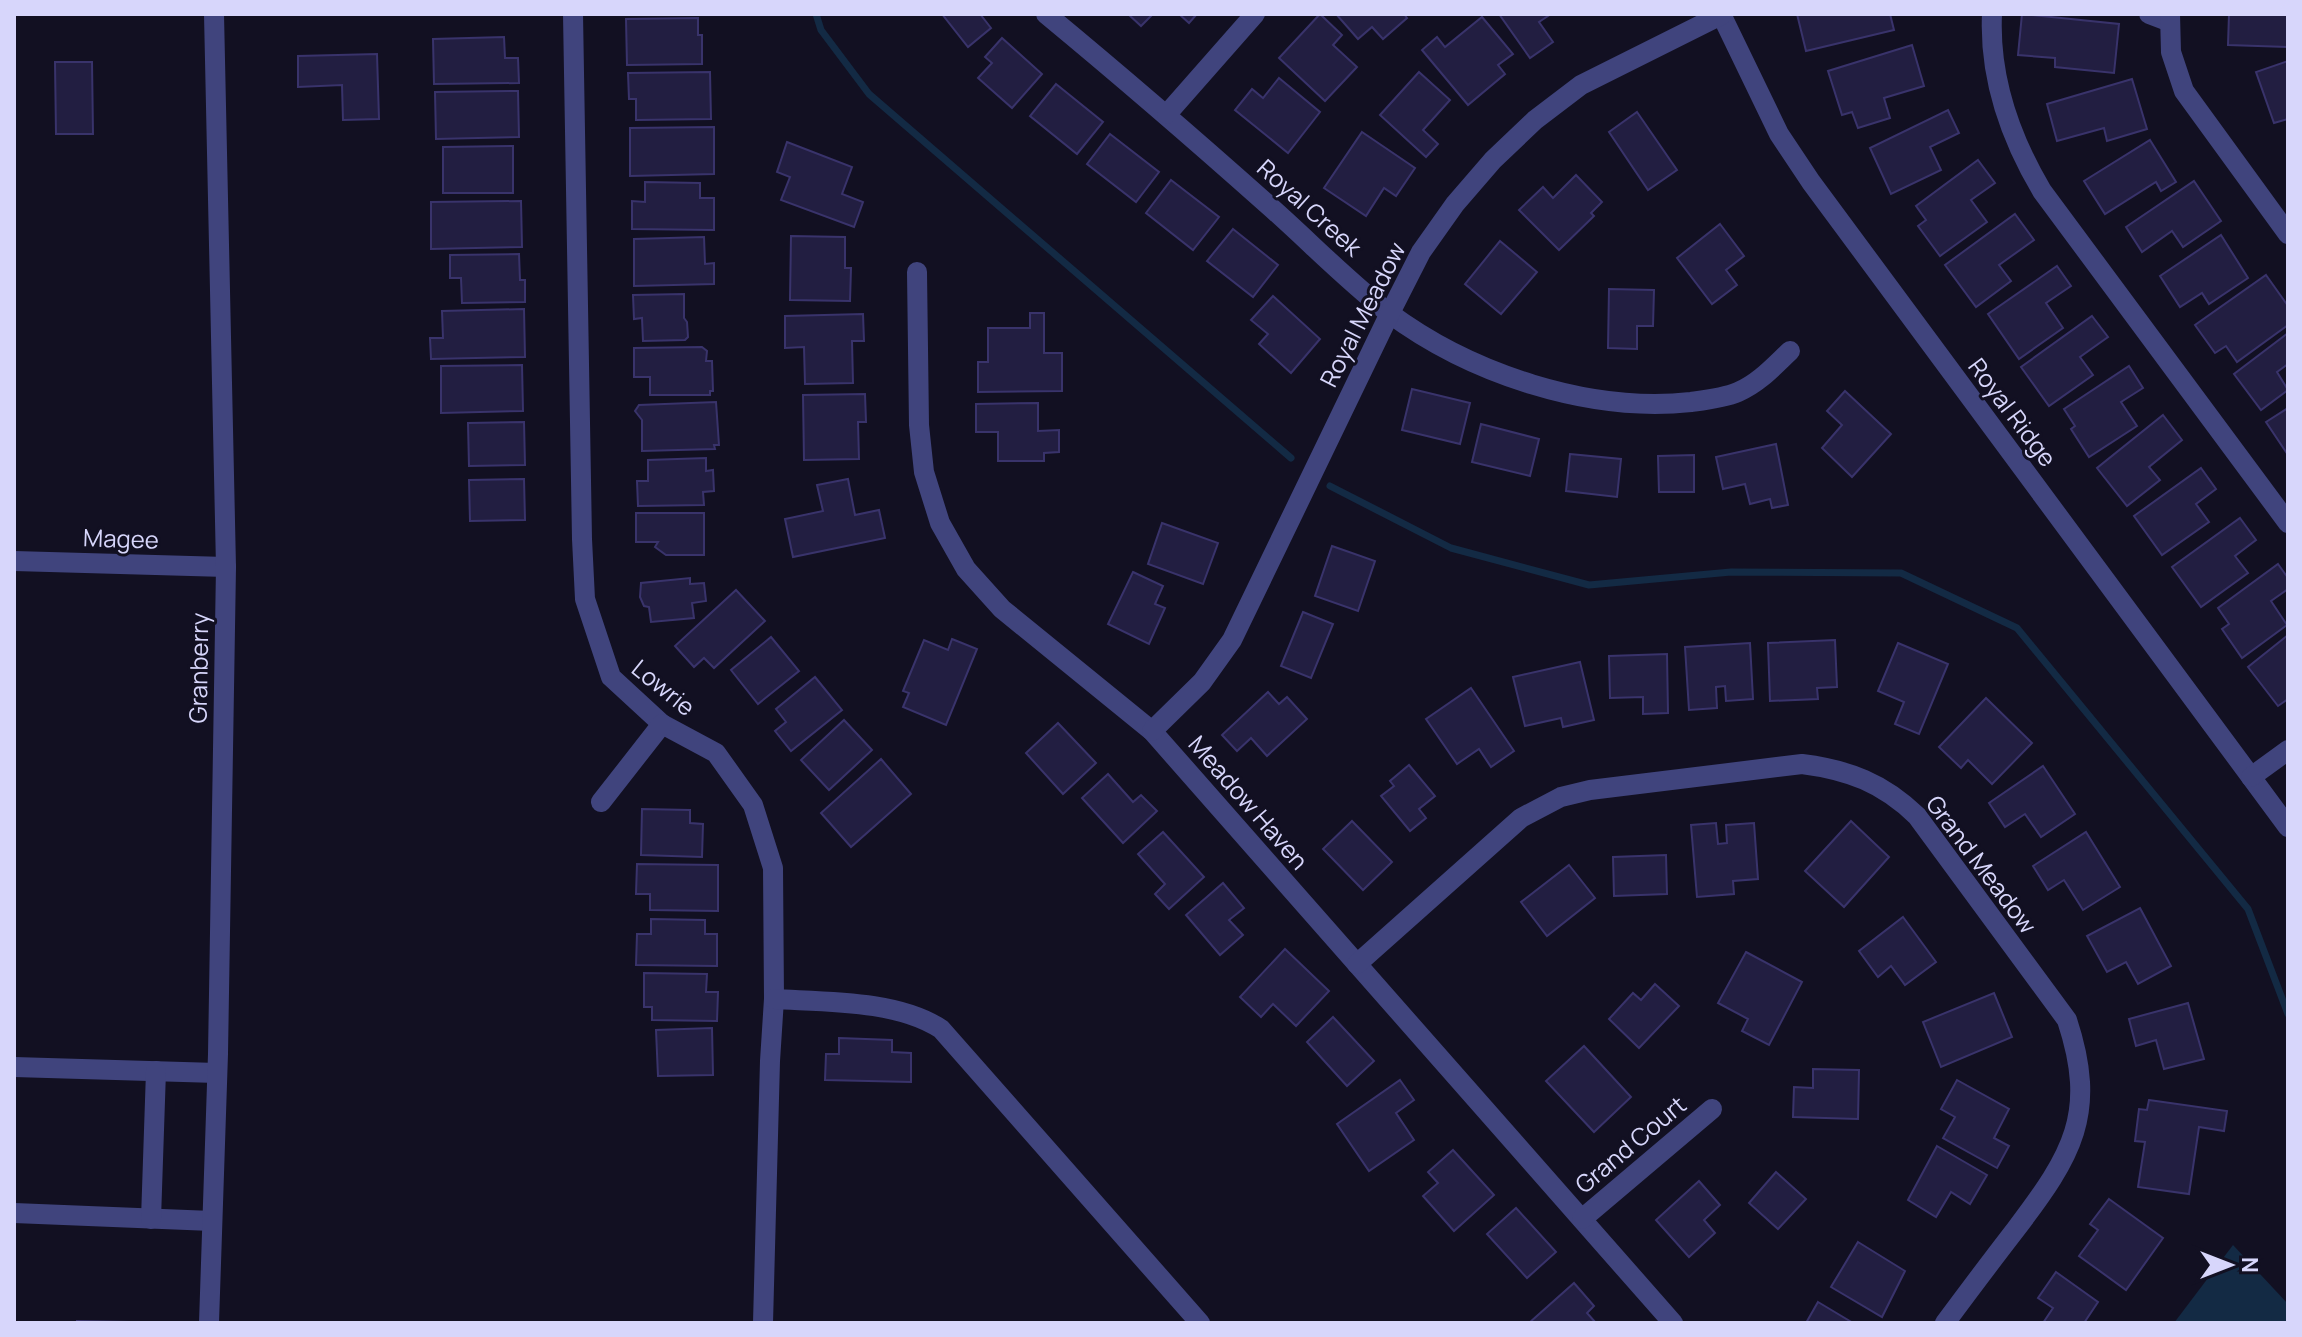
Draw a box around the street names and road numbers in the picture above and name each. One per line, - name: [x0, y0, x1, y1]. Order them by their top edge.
- street label: Royal Creek: [1251, 151, 1370, 264]
- street label: Royal Meadow: [1311, 236, 1413, 392]
- street label: Royal Ridge: [1961, 351, 2065, 473]
- street label: Magee: [83, 520, 159, 556]
- street label: Granberry: [181, 612, 215, 724]
- street label: Lowrie: [625, 651, 703, 723]
- street label: Meadow Haven: [1182, 728, 1316, 876]
- street label: Grand Meadow: [1919, 788, 2045, 940]
- street label: Grand Court: [1567, 1088, 1693, 1200]

